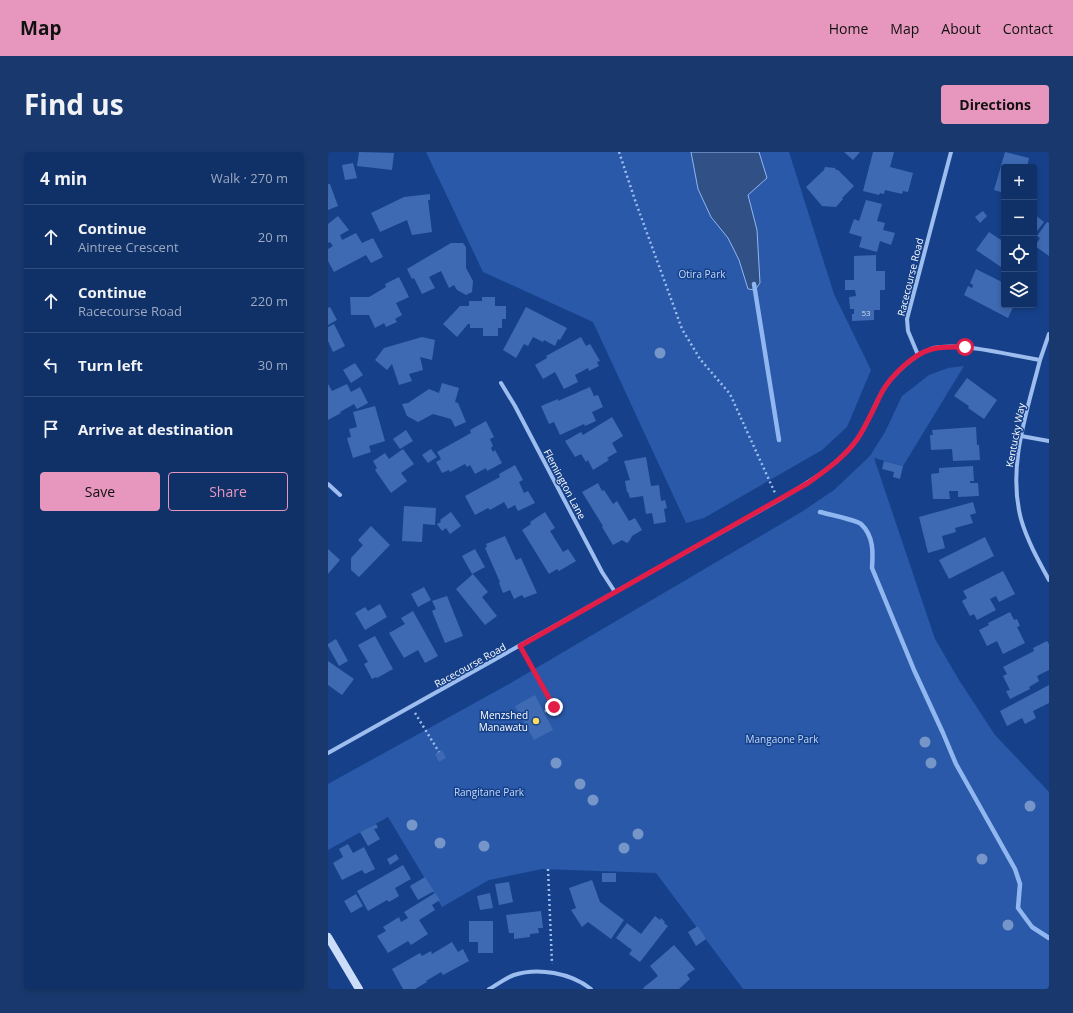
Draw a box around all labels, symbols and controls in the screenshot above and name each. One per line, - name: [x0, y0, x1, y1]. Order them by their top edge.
- text: Map: [20, 15, 61, 41]
- text: Home: [829, 19, 868, 38]
- text: Map: [890, 19, 919, 38]
- text: About: [941, 19, 981, 38]
- text: Contact: [1003, 19, 1053, 38]
- text: Find us: [24, 85, 124, 123]
- button: Directions: [941, 85, 1049, 124]
- map controls: [1001, 164, 1037, 308]
- button: +: [1001, 164, 1037, 200]
- text: 4 min: [40, 167, 87, 190]
- text: Walk · 270 m: [211, 169, 288, 187]
- button: −: [1001, 200, 1037, 236]
- text: Continue: [78, 218, 146, 238]
- icon: ahead: [40, 226, 62, 248]
- text: 20 m: [258, 228, 288, 246]
- street label: Racecourse Road: [894, 236, 926, 318]
- button: locate: [1001, 236, 1037, 272]
- text: Aintree Crescent: [78, 238, 179, 256]
- park label: Otira Park: [678, 267, 726, 281]
- button: layers: [1001, 272, 1037, 308]
- text: Continue: [78, 282, 146, 302]
- icon: ahead: [40, 290, 62, 312]
- text: 220 m: [250, 292, 288, 310]
- text: Racecourse Road: [78, 302, 182, 320]
- house number: 53: [861, 307, 871, 318]
- route start: [956, 338, 974, 356]
- icon: left: [40, 354, 62, 376]
- text: Turn left: [78, 355, 143, 375]
- text: 30 m: [258, 356, 288, 374]
- street label: Kentucky Way: [1002, 401, 1028, 468]
- icon: arrive: [40, 418, 62, 440]
- text: Arrive at destination: [78, 419, 233, 439]
- street label: Flemington Lane: [541, 447, 590, 522]
- button: Save: [40, 472, 160, 511]
- button: Share: [168, 472, 288, 511]
- street label: Racecourse Road: [432, 639, 508, 691]
- route end: [545, 698, 563, 716]
- place label: Menzshed Manawatu: [479, 708, 528, 734]
- marker: Menzshed Manawatu: [531, 716, 541, 726]
- park label: Mangaone Park: [746, 732, 819, 746]
- park label: Rangitane Park: [454, 785, 525, 799]

